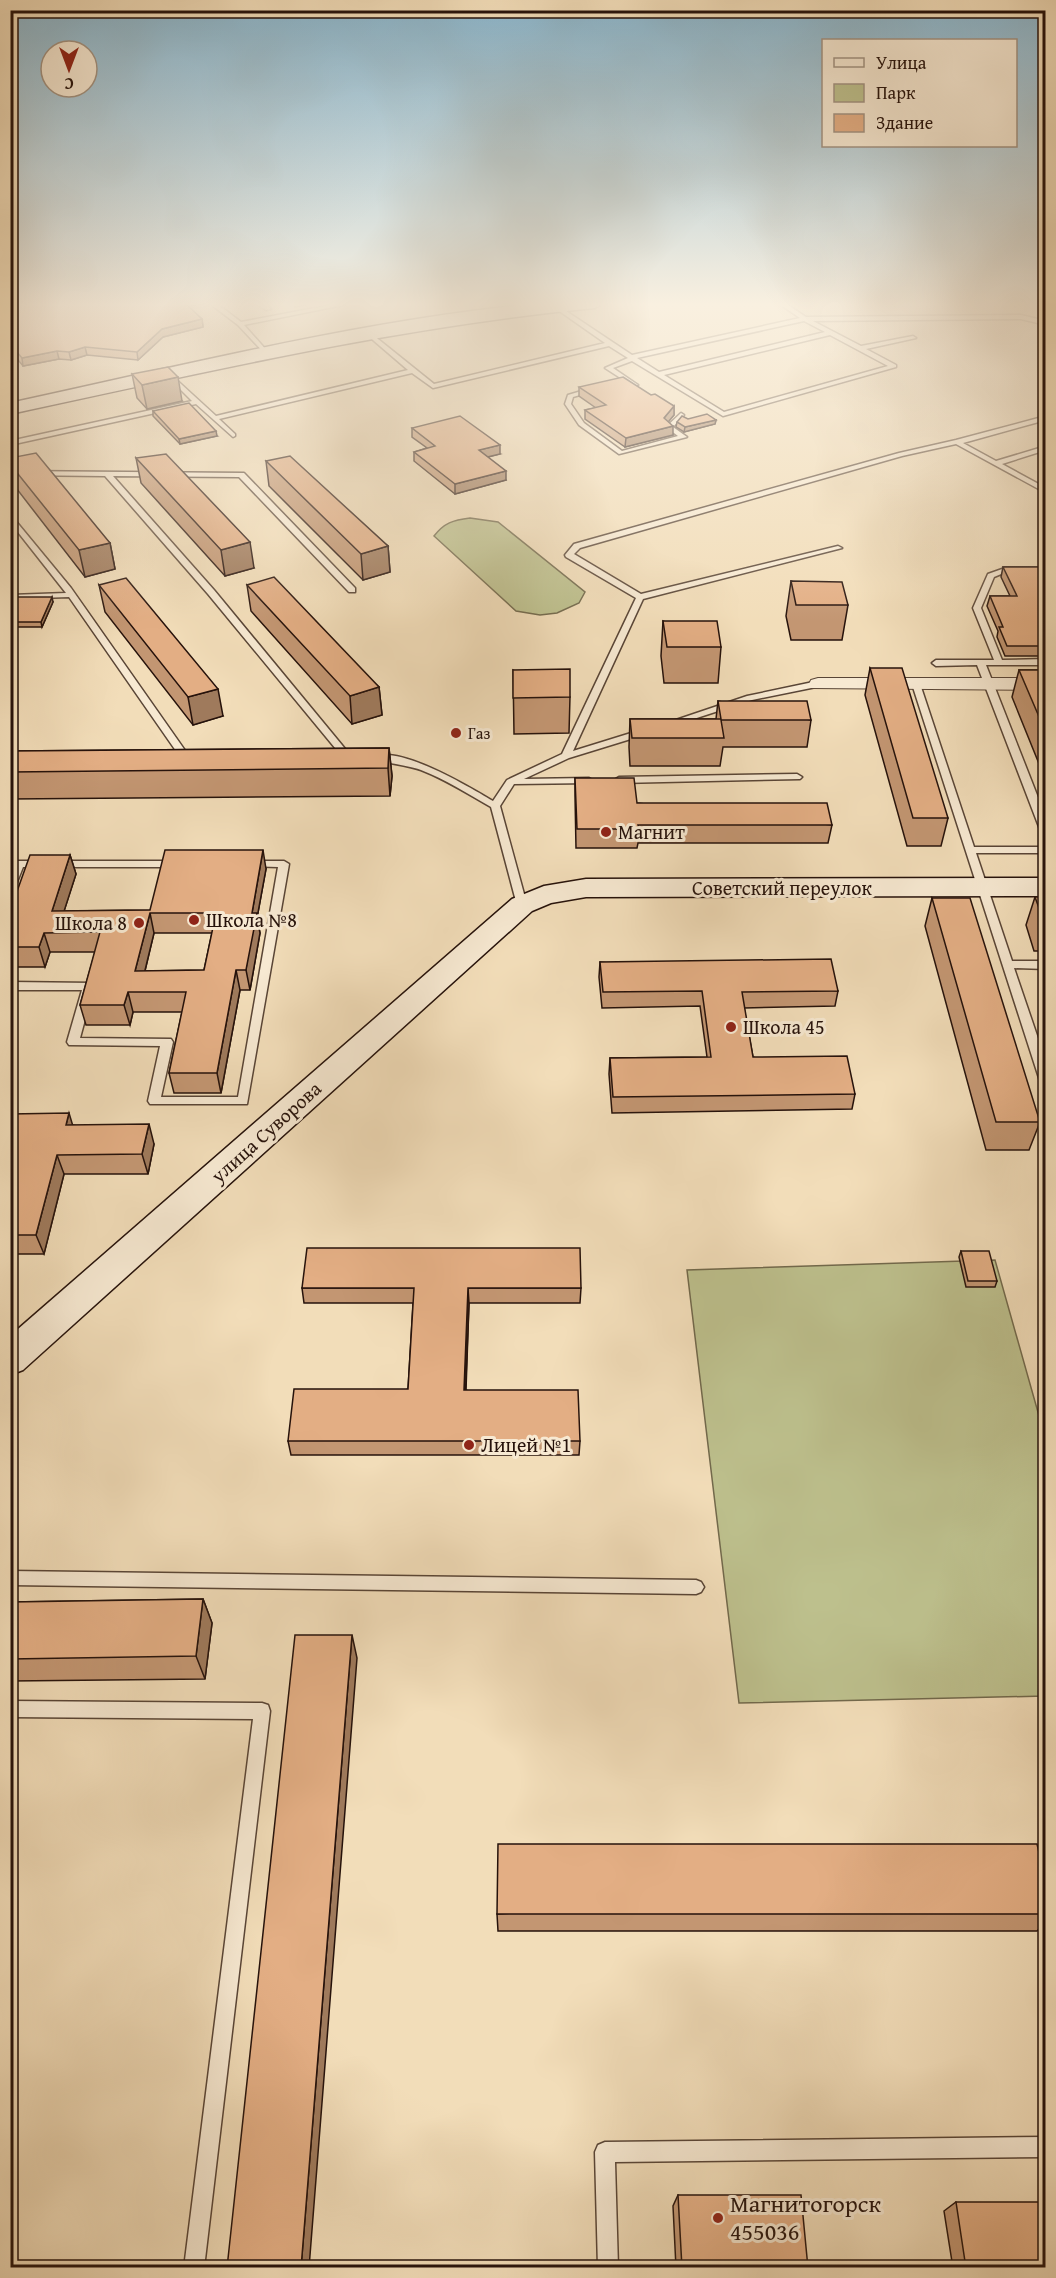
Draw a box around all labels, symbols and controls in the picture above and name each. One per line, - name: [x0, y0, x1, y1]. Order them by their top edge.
- north arrow: [39, 39, 99, 99]
- legend: [822, 39, 1017, 147]
- text: Улица: [876, 49, 927, 76]
- text: С: [64, 72, 74, 96]
- text: Парк: [876, 79, 916, 106]
- text: Здание: [876, 109, 933, 136]
- place label: Газ: [468, 721, 490, 745]
- marker: Газ: [449, 726, 463, 740]
- place label: Магнит: [618, 817, 685, 846]
- marker: Магнит: [599, 825, 613, 839]
- street label: Советский переулок: [692, 873, 873, 902]
- place label: Школа №8: [206, 905, 297, 934]
- place label: Школа 8: [55, 908, 127, 937]
- marker: Школа №8: [187, 913, 201, 927]
- marker: Школа 8: [132, 916, 146, 930]
- place label: Школа 45: [743, 1012, 825, 1041]
- marker: Школа 45: [724, 1020, 738, 1034]
- street label: улица Суворова: [203, 1074, 328, 1190]
- place label: Лицей №1: [481, 1430, 571, 1459]
- marker: Лицей №1: [462, 1438, 476, 1452]
- place label: Магнитогорск 455036: [730, 2186, 881, 2249]
- marker: Магнитогорск 455036: [711, 2211, 725, 2225]

